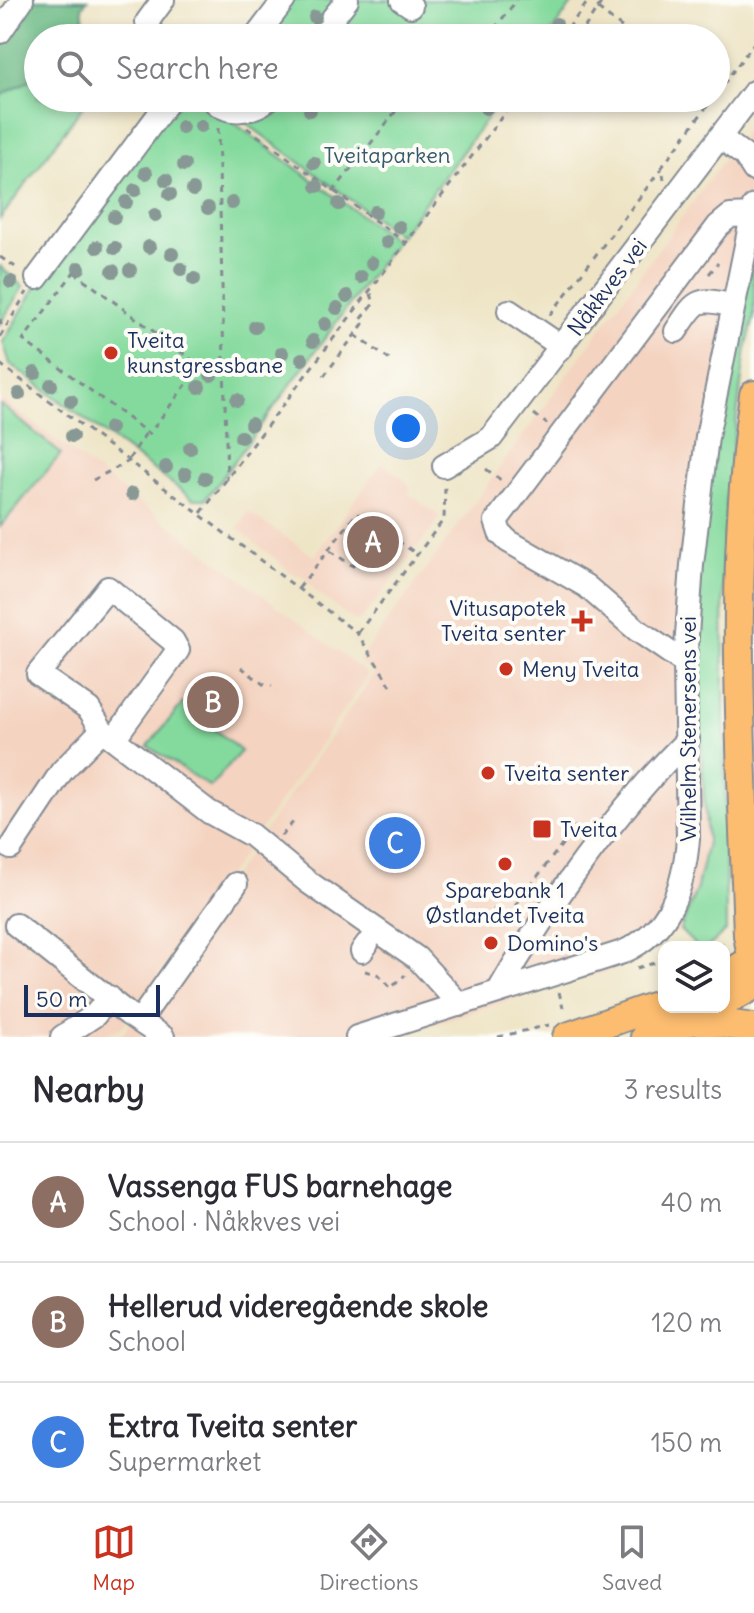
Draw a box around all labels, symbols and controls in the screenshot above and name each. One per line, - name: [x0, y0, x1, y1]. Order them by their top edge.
- search box: [24, 24, 730, 112]
- icon: search: [52, 46, 96, 90]
- text: Search here: [116, 49, 279, 87]
- park label: Tveitaparken: [323, 141, 451, 169]
- street label: Nåkkves vei: [561, 233, 653, 341]
- place label: Tveita kunstgressbane: [127, 326, 283, 379]
- marker: Tveita kunstgressbane: [102, 344, 120, 362]
- your location: [386, 408, 426, 448]
- pin: A: [347, 512, 399, 572]
- place label: Vitusapotek Tveita senter: [441, 594, 566, 647]
- marker: Vitusapotek Tveita senter: [573, 612, 591, 630]
- street label: Wilhelm Stenersens vei: [674, 616, 702, 842]
- place label: Meny Tveita: [522, 655, 639, 683]
- marker: Meny Tveita: [497, 660, 515, 678]
- pin: B: [187, 672, 239, 732]
- place label: Tveita senter: [504, 759, 629, 787]
- marker: Tveita senter: [479, 764, 497, 782]
- pin: C: [369, 813, 421, 873]
- place label: Tveita: [560, 815, 618, 843]
- marker: Tveita: [531, 818, 553, 840]
- marker: Sparebank 1 Østlandet Tveita: [496, 855, 514, 873]
- place label: Sparebank 1 Østlandet Tveita: [425, 876, 585, 929]
- place label: Domino's: [507, 929, 598, 957]
- marker: Domino's: [482, 934, 500, 952]
- map controls: [658, 941, 730, 1013]
- button: layers: [658, 941, 730, 1013]
- scale bar: [24, 981, 160, 1017]
- text: 50 m: [36, 985, 88, 1013]
- text: Nearby: [32, 1068, 145, 1111]
- text: 3 results: [624, 1073, 722, 1106]
- text: Vassenga FUS barnehage: [108, 1167, 453, 1205]
- text: A: [50, 1186, 66, 1219]
- text: 40 m: [661, 1186, 722, 1219]
- text: School · Nåkkves vei: [108, 1205, 340, 1238]
- text: Hellerud videregående skole: [108, 1287, 489, 1325]
- text: B: [49, 1306, 67, 1339]
- text: 120 m: [651, 1306, 722, 1339]
- text: School: [108, 1325, 186, 1358]
- text: Extra Tveita senter: [108, 1407, 357, 1445]
- text: C: [49, 1426, 67, 1459]
- text: 150 m: [651, 1426, 722, 1459]
- text: Supermarket: [108, 1445, 261, 1478]
- tab: Map: [92, 1520, 136, 1596]
- tab: Directions: [319, 1520, 419, 1596]
- tab: Saved: [602, 1520, 662, 1596]

